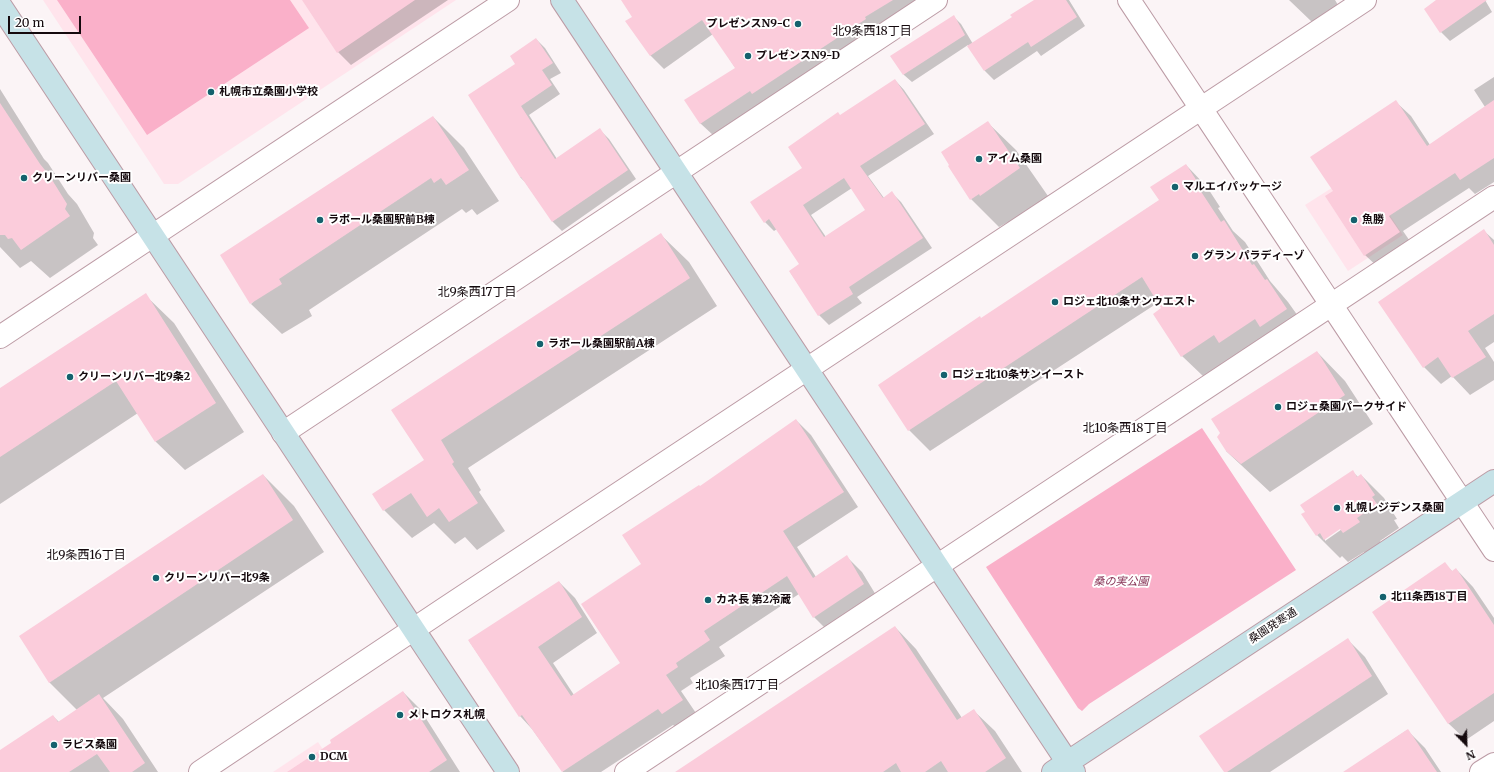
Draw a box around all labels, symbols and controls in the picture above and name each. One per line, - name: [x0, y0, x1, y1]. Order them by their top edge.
- scale bar: [10, 8, 83, 34]
- text: 20 m: [15, 15, 44, 30]
- place label: プレゼンスN9-C: [707, 17, 790, 31]
- marker: プレゼンスN9-C: [793, 19, 803, 29]
- district label: 北9条西18丁目: [832, 25, 912, 39]
- place label: プレゼンスN9-D: [756, 49, 840, 63]
- marker: プレゼンスN9-D: [743, 51, 753, 61]
- place label: 札幌市立桑園小学校: [219, 85, 318, 99]
- marker: 札幌市立桑園小学校: [206, 87, 216, 97]
- place label: アイム桑園: [987, 152, 1042, 166]
- marker: アイム桑園: [974, 154, 984, 164]
- place label: クリーンリバー桑園: [32, 171, 131, 185]
- marker: クリーンリバー桑園: [19, 173, 29, 183]
- place label: マルエイパッケージ: [1183, 180, 1282, 194]
- marker: マルエイパッケージ: [1170, 182, 1180, 192]
- place label: ラポール桑園駅前B棟: [328, 213, 435, 227]
- place label: 魚勝: [1362, 213, 1384, 227]
- marker: ラポール桑園駅前B棟: [315, 215, 325, 225]
- marker: 魚勝: [1349, 215, 1359, 225]
- place label: グラン パラディーゾ: [1203, 249, 1305, 263]
- marker: グラン パラディーゾ: [1190, 251, 1200, 261]
- district label: 北9条西17丁目: [438, 286, 516, 300]
- place label: ロジェ北10条サンウエスト: [1063, 295, 1196, 309]
- marker: ロジェ北10条サンウエスト: [1050, 297, 1060, 307]
- place label: ラポール桑園駅前A棟: [548, 337, 655, 351]
- marker: ラポール桑園駅前A棟: [535, 339, 545, 349]
- place label: ロジェ北10条サンイースト: [952, 368, 1085, 382]
- place label: クリーンリバー北9条2: [78, 370, 190, 384]
- marker: ロジェ北10条サンイースト: [939, 370, 949, 380]
- marker: クリーンリバー北9条2: [65, 372, 75, 382]
- place label: ロジェ桑園パークサイド: [1286, 400, 1407, 414]
- marker: ロジェ桑園パークサイド: [1273, 402, 1283, 412]
- district label: 北10条西18丁目: [1083, 422, 1167, 436]
- place label: 札幌レジデンス桑園: [1345, 501, 1444, 515]
- marker: 札幌レジデンス桑園: [1332, 503, 1342, 513]
- district label: 北9条西16丁目: [46, 549, 126, 563]
- place label: クリーンリバー北9条: [164, 571, 270, 585]
- marker: クリーンリバー北9条: [151, 573, 161, 583]
- park label: 桑の実公園: [1094, 575, 1148, 589]
- place label: 北11条西18丁目: [1391, 590, 1467, 604]
- marker: 北11条西18丁目: [1378, 592, 1388, 602]
- place label: カネ長 第2冷蔵: [716, 593, 791, 607]
- marker: カネ長 第2冷蔵: [703, 595, 713, 605]
- street label: 桑園発寒通: [1246, 605, 1300, 647]
- district label: 北10条西17丁目: [695, 679, 779, 693]
- place label: メトロクス札幌: [408, 708, 485, 722]
- marker: メトロクス札幌: [395, 710, 405, 720]
- north arrow: [1446, 724, 1486, 764]
- place label: ラピス桑園: [62, 738, 117, 752]
- marker: ラピス桑園: [49, 740, 59, 750]
- text: N: [1464, 747, 1477, 763]
- place label: DCM: [320, 750, 347, 764]
- marker: DCM: [307, 752, 317, 762]

